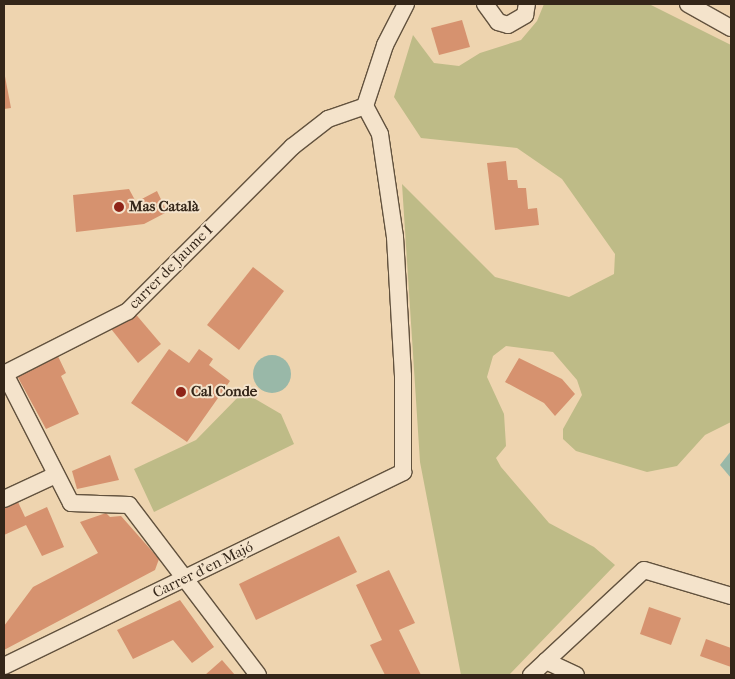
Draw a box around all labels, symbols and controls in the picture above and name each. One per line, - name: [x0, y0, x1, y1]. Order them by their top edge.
- place label: Mas Català: [129, 198, 199, 216]
- marker: Mas Català: [113, 201, 125, 213]
- street label: carrer de Jaume I: [125, 221, 217, 313]
- place label: Cal Conde: [191, 383, 257, 401]
- marker: Cal Conde: [175, 386, 187, 398]
- street label: Carrer d'en Majó: [150, 538, 256, 602]

